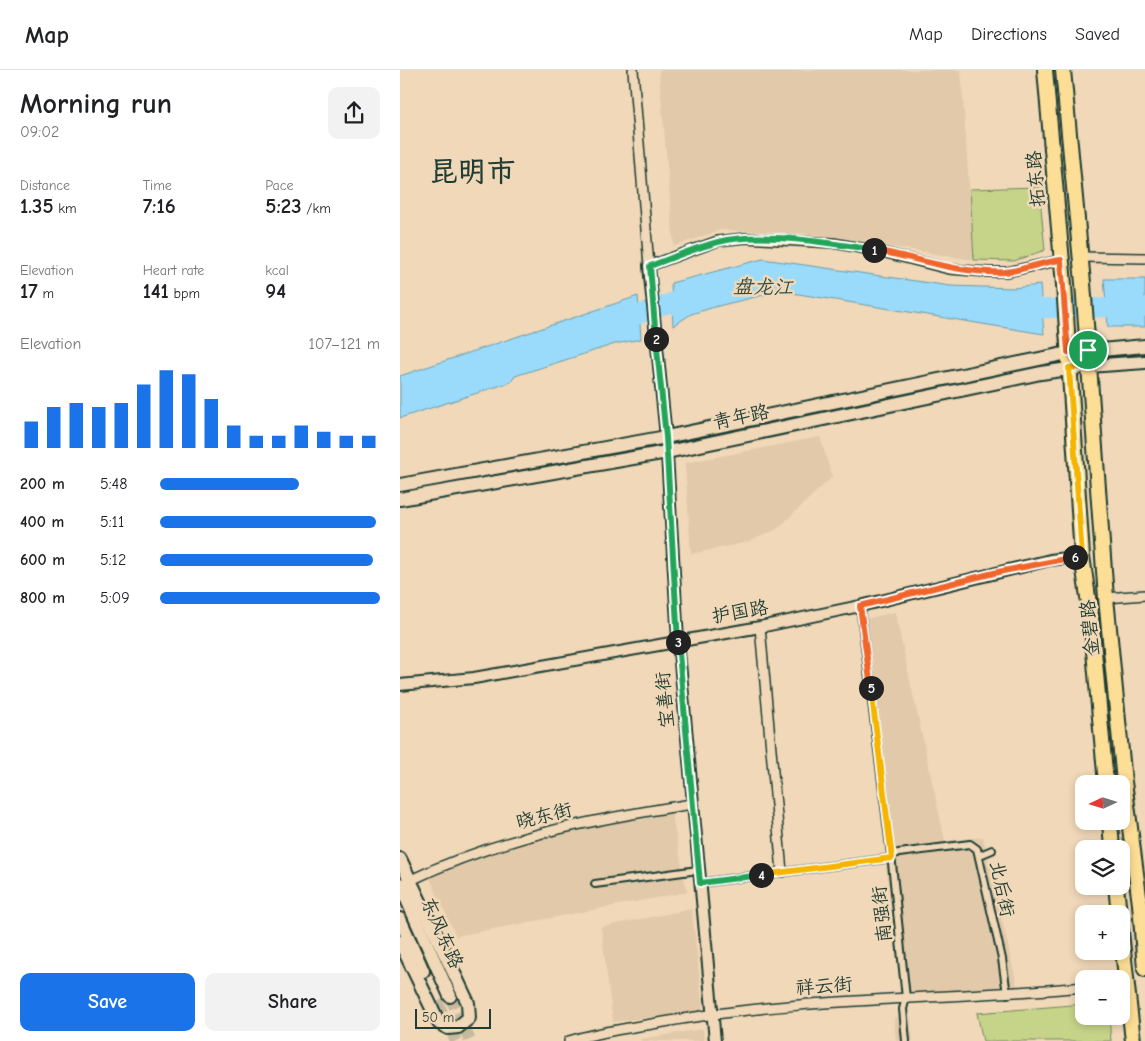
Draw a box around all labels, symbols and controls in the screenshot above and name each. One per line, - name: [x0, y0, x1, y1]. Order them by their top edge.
- text: Map: [25, 21, 69, 49]
- text: Map: [909, 24, 943, 45]
- text: Directions: [971, 24, 1047, 45]
- text: Saved: [1075, 24, 1120, 45]
- button: share: [328, 87, 380, 139]
- text: Morning run: [20, 88, 172, 120]
- text: 09:02: [20, 123, 59, 141]
- street label: 拓东路: [1023, 150, 1049, 208]
- district label: 昆明市: [428, 155, 516, 188]
- text: Distance: [20, 177, 70, 194]
- text: Time: [143, 177, 172, 194]
- text: Pace: [265, 177, 294, 194]
- text: 1.35: [20, 194, 54, 218]
- text: 7:16: [143, 194, 176, 218]
- text: 5:23: [265, 194, 302, 218]
- text: km: [54, 200, 77, 217]
- text: /km: [302, 200, 331, 217]
- pin: 1: [862, 238, 886, 262]
- text: 1: [872, 242, 877, 259]
- text: Elevation: [20, 262, 74, 279]
- text: Heart rate: [143, 262, 204, 279]
- text: kcal: [265, 262, 289, 279]
- water label: 盘龙江: [733, 275, 794, 299]
- text: 17: [20, 279, 38, 303]
- text: 141: [143, 279, 169, 303]
- text: 94: [265, 279, 286, 303]
- text: m: [38, 285, 54, 302]
- text: bpm: [169, 285, 200, 302]
- pin: 2: [644, 326, 668, 352]
- pin: [1067, 329, 1109, 371]
- text: 2: [653, 331, 660, 348]
- text: Elevation: [20, 335, 81, 353]
- text: 107–121 m: [308, 335, 380, 353]
- icon: arrive: [1074, 336, 1102, 364]
- street label: 青年路: [711, 400, 771, 434]
- text: 200 m: [20, 475, 65, 493]
- text: 5:48: [100, 475, 128, 493]
- text: 400 m: [20, 513, 64, 531]
- text: 5:11: [100, 513, 124, 531]
- pin: 6: [1062, 544, 1088, 570]
- text: 6: [1072, 549, 1079, 566]
- text: 600 m: [20, 551, 65, 569]
- text: 5:12: [100, 551, 126, 569]
- text: 800 m: [20, 589, 65, 607]
- text: 5:09: [100, 589, 130, 607]
- street label: 护国路: [710, 596, 770, 628]
- street label: 金碧路: [1077, 599, 1103, 657]
- pin: 3: [666, 630, 690, 654]
- text: 3: [675, 634, 682, 651]
- street label: 宝善街: [652, 671, 678, 729]
- pin: 5: [858, 676, 884, 700]
- text: 5: [868, 680, 875, 697]
- north arrow: [1075, 775, 1130, 830]
- map controls: [1075, 775, 1130, 1025]
- street label: 晓东街: [514, 798, 574, 834]
- button: layers: [1075, 840, 1130, 895]
- street label: 北后街: [985, 859, 1019, 919]
- pin: 4: [748, 862, 774, 888]
- text: 4: [758, 867, 765, 884]
- street label: 南强街: [868, 884, 896, 944]
- street label: 东风东路: [416, 894, 468, 972]
- button: +: [1075, 905, 1130, 960]
- button: −: [1075, 970, 1130, 1025]
- button: Save: [20, 973, 195, 1031]
- button: Share: [205, 973, 380, 1031]
- street label: 祥云街: [795, 973, 853, 999]
- scale bar: [415, 1006, 491, 1029]
- text: 50 m: [422, 1009, 454, 1026]

